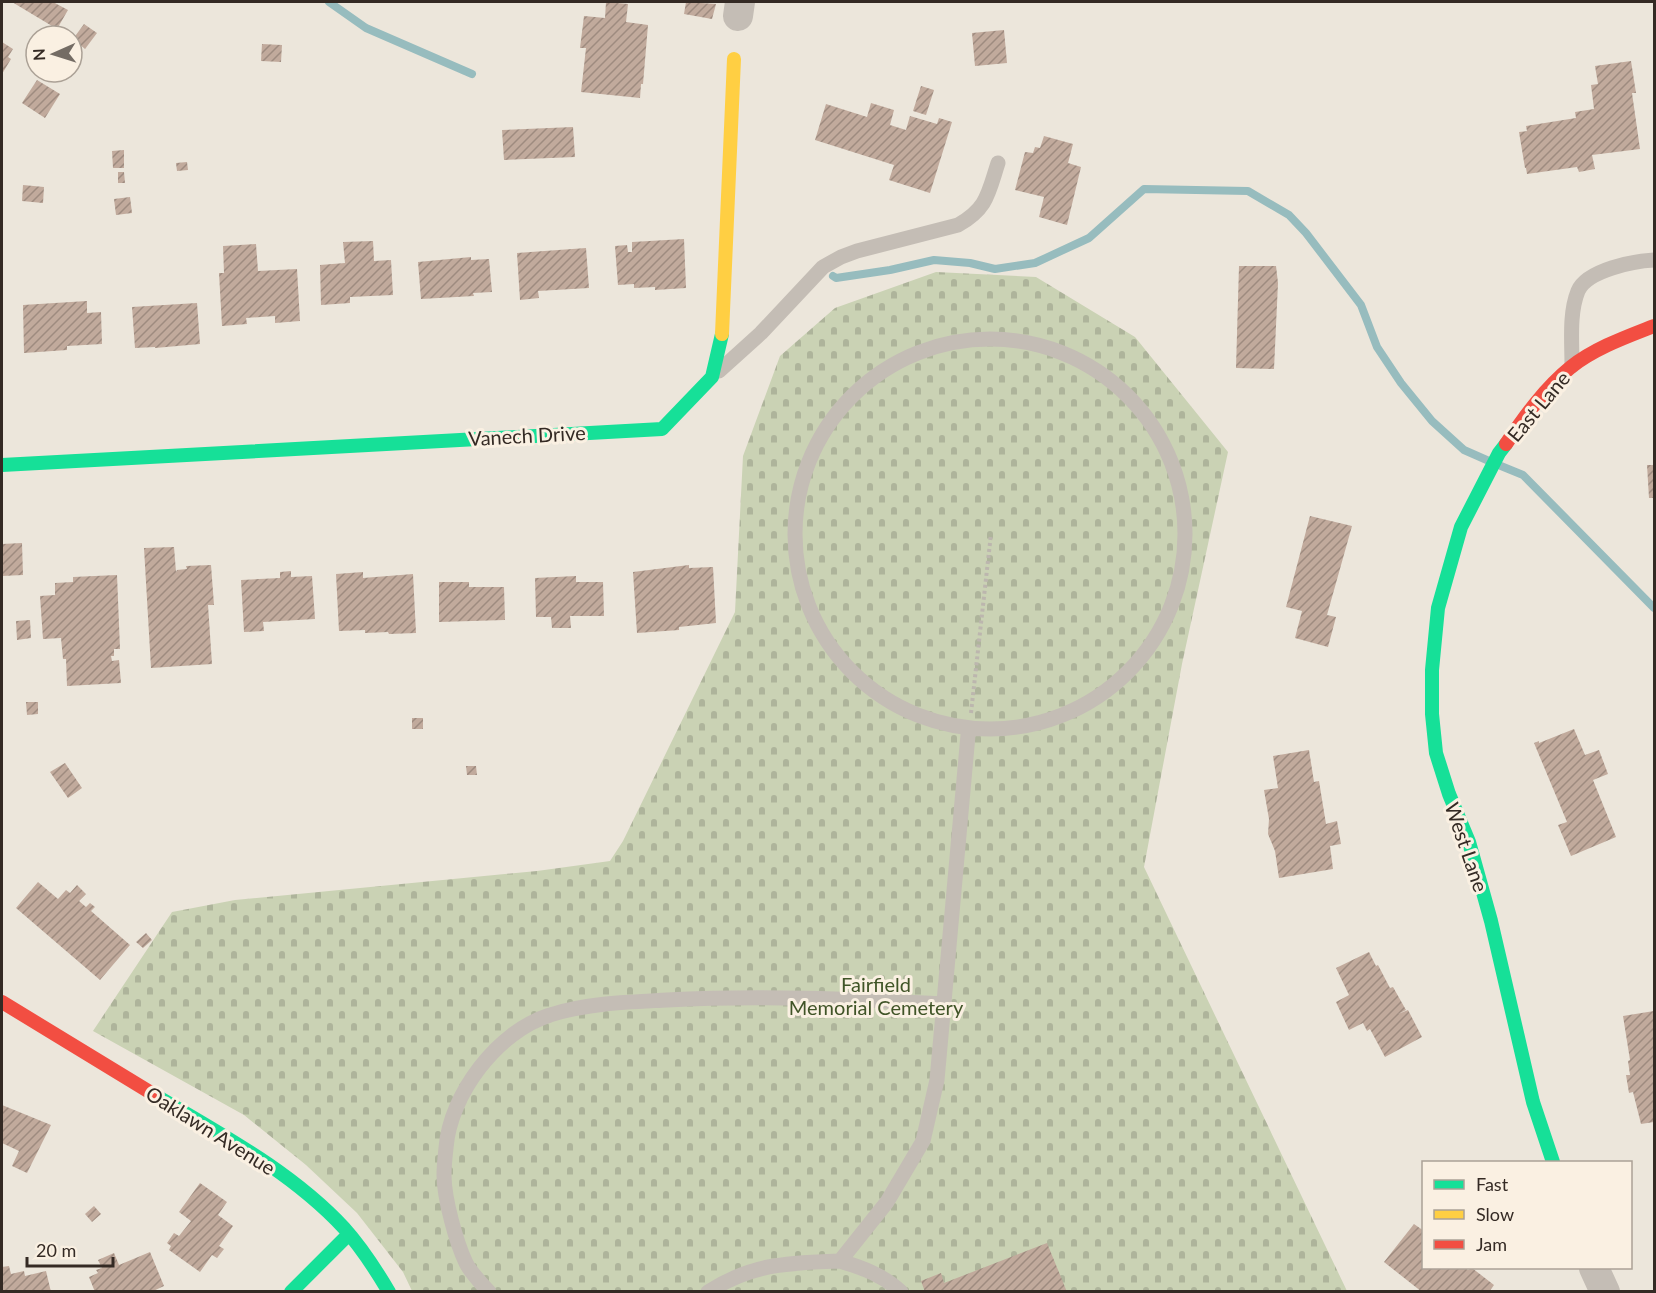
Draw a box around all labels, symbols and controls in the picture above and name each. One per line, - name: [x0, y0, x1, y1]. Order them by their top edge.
- north arrow: [24, 24, 84, 84]
- text: N: [29, 48, 48, 61]
- street label: East Lane: [1502, 366, 1574, 446]
- street label: Vanech Drive: [468, 420, 586, 450]
- street label: West Lane: [1441, 799, 1493, 895]
- park label: Fairfield Memorial Cemetery: [789, 972, 964, 1019]
- street label: Oaklawn Avenue: [142, 1081, 280, 1179]
- legend: [1422, 1161, 1632, 1269]
- text: Fast: [1476, 1173, 1509, 1195]
- text: Slow: [1476, 1203, 1514, 1225]
- scale bar: [27, 1230, 112, 1268]
- text: Jam: [1476, 1233, 1507, 1255]
- text: 20 m: [36, 1239, 76, 1261]

